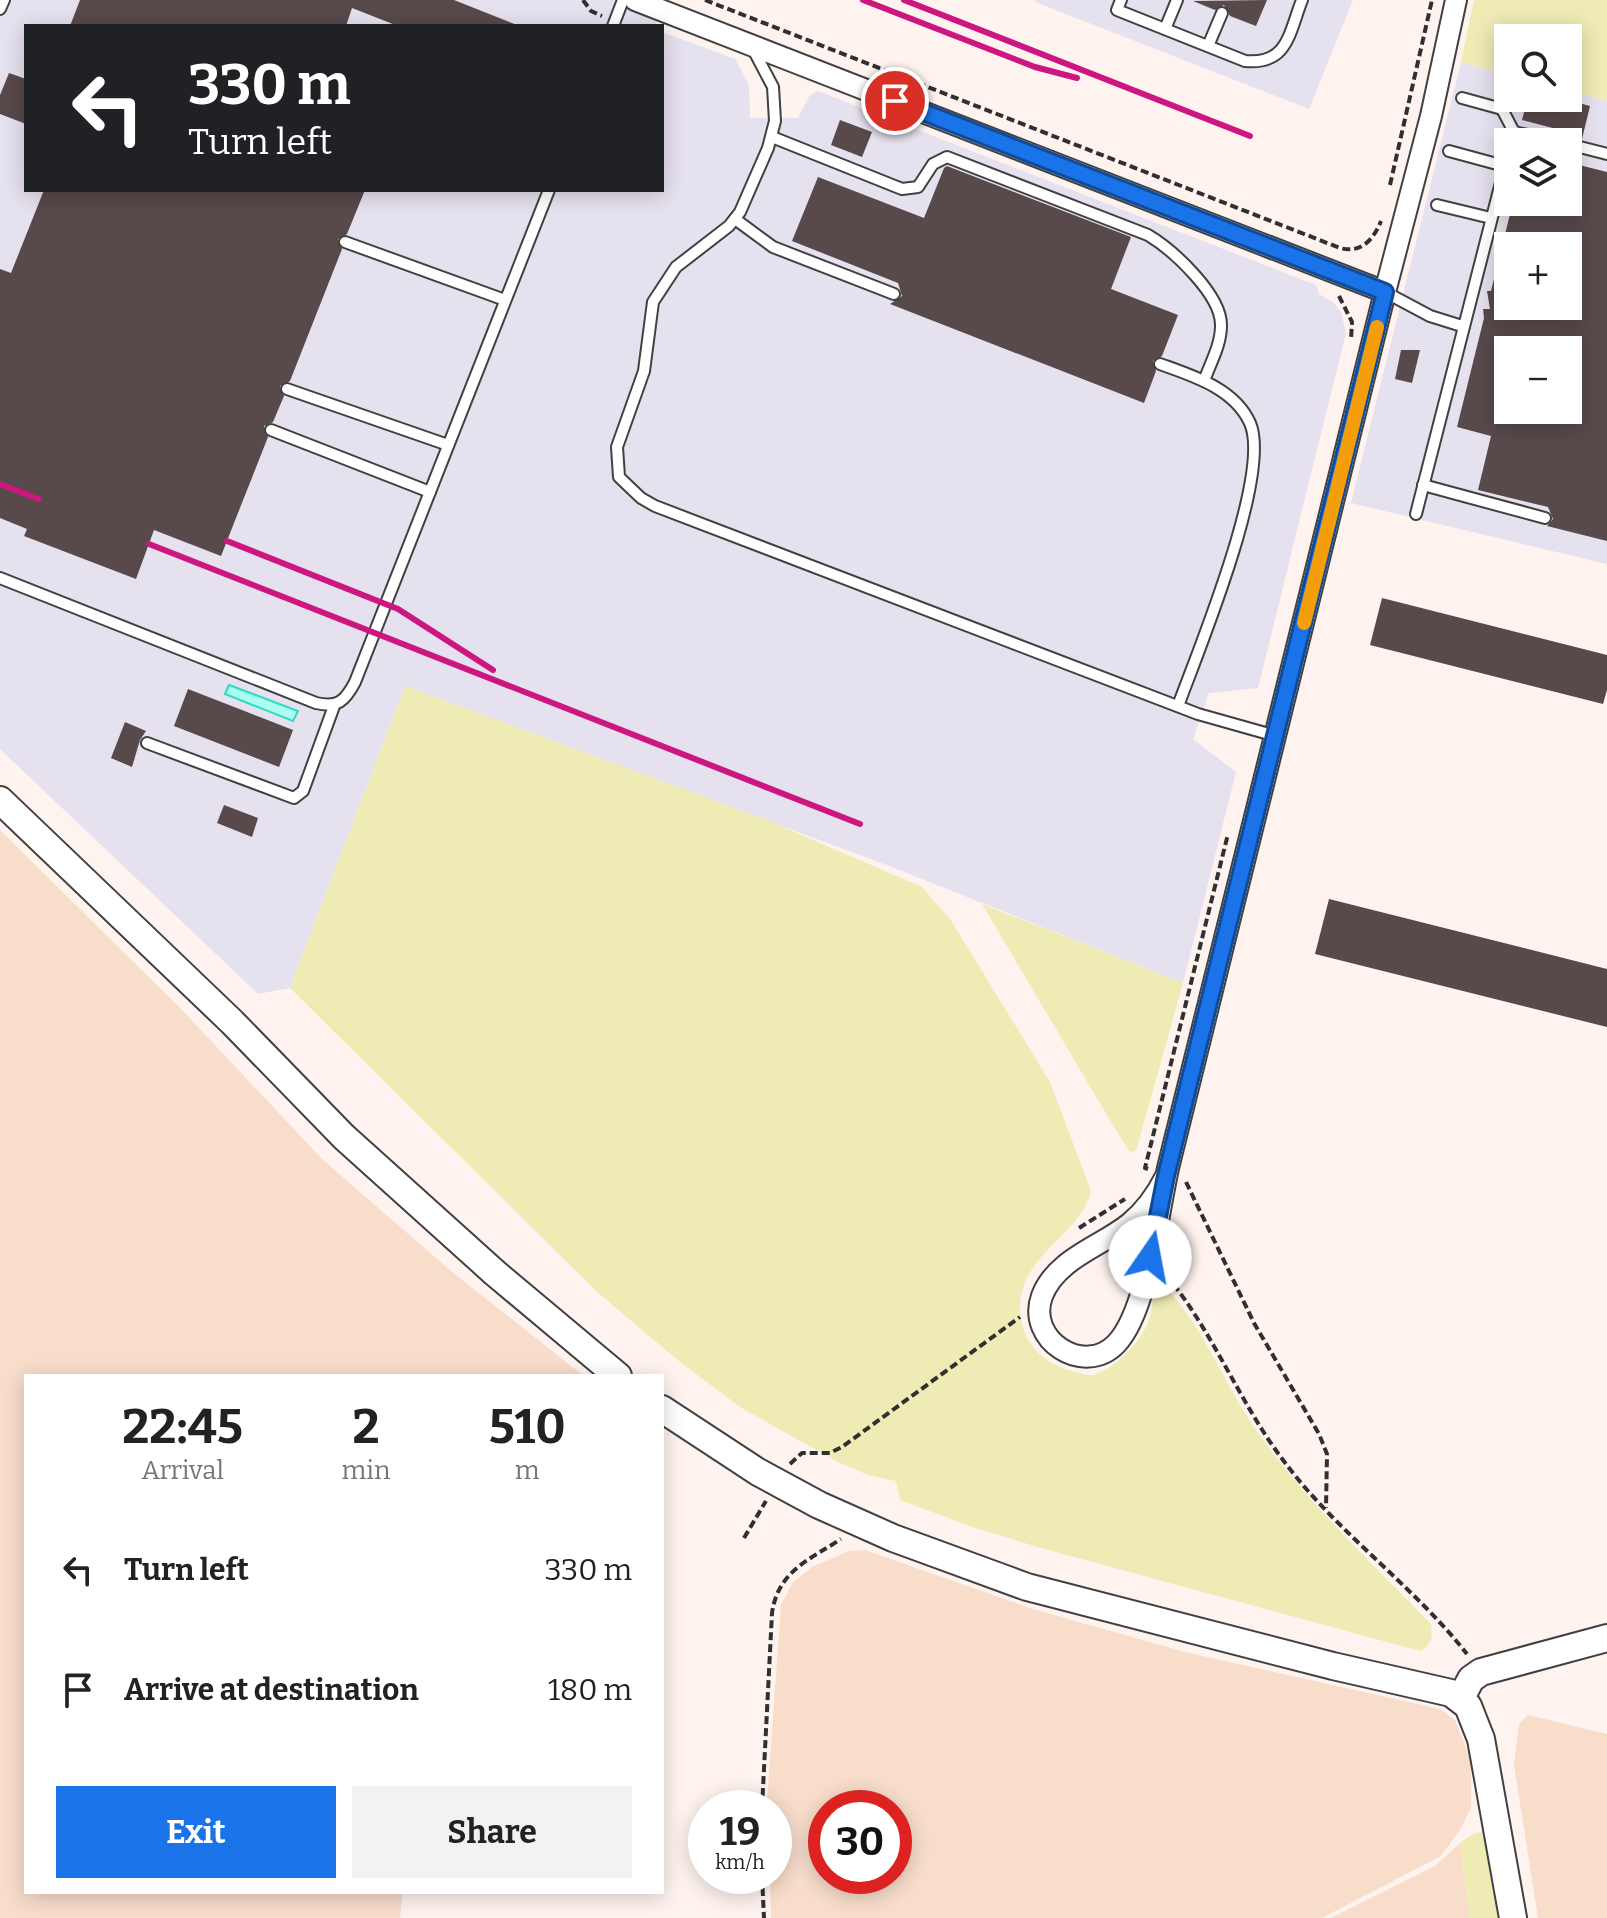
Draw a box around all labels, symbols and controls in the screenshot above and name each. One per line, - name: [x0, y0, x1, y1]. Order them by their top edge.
- map controls: [1494, 24, 1582, 424]
- button: search: [1494, 24, 1582, 112]
- text: 330 m: [188, 52, 351, 119]
- icon: left: [56, 56, 160, 160]
- pin: [861, 67, 929, 135]
- icon: arrive: [873, 79, 917, 123]
- text: Turn left: [188, 120, 332, 164]
- button: layers: [1494, 128, 1582, 216]
- button: +: [1494, 232, 1582, 320]
- button: −: [1494, 336, 1582, 424]
- position arrow: [1108, 1215, 1192, 1299]
- text: 22:45: [122, 1398, 243, 1456]
- text: 2: [352, 1398, 379, 1456]
- text: 510: [489, 1398, 566, 1456]
- text: Arrival: [142, 1455, 224, 1486]
- text: min: [341, 1455, 390, 1486]
- text: m: [515, 1455, 540, 1486]
- icon: left: [56, 1548, 100, 1592]
- text: Turn left: [124, 1552, 249, 1588]
- text: 330 m: [545, 1552, 632, 1588]
- icon: arrive: [56, 1668, 100, 1712]
- text: Arrive at destination: [124, 1672, 419, 1708]
- text: 180 m: [548, 1672, 632, 1708]
- button: Exit: [56, 1786, 336, 1878]
- button: Share: [352, 1786, 632, 1878]
- speed limit sign: 30: [808, 1790, 912, 1894]
- text: 19: [720, 1808, 760, 1856]
- text: km/h: [715, 1850, 765, 1874]

